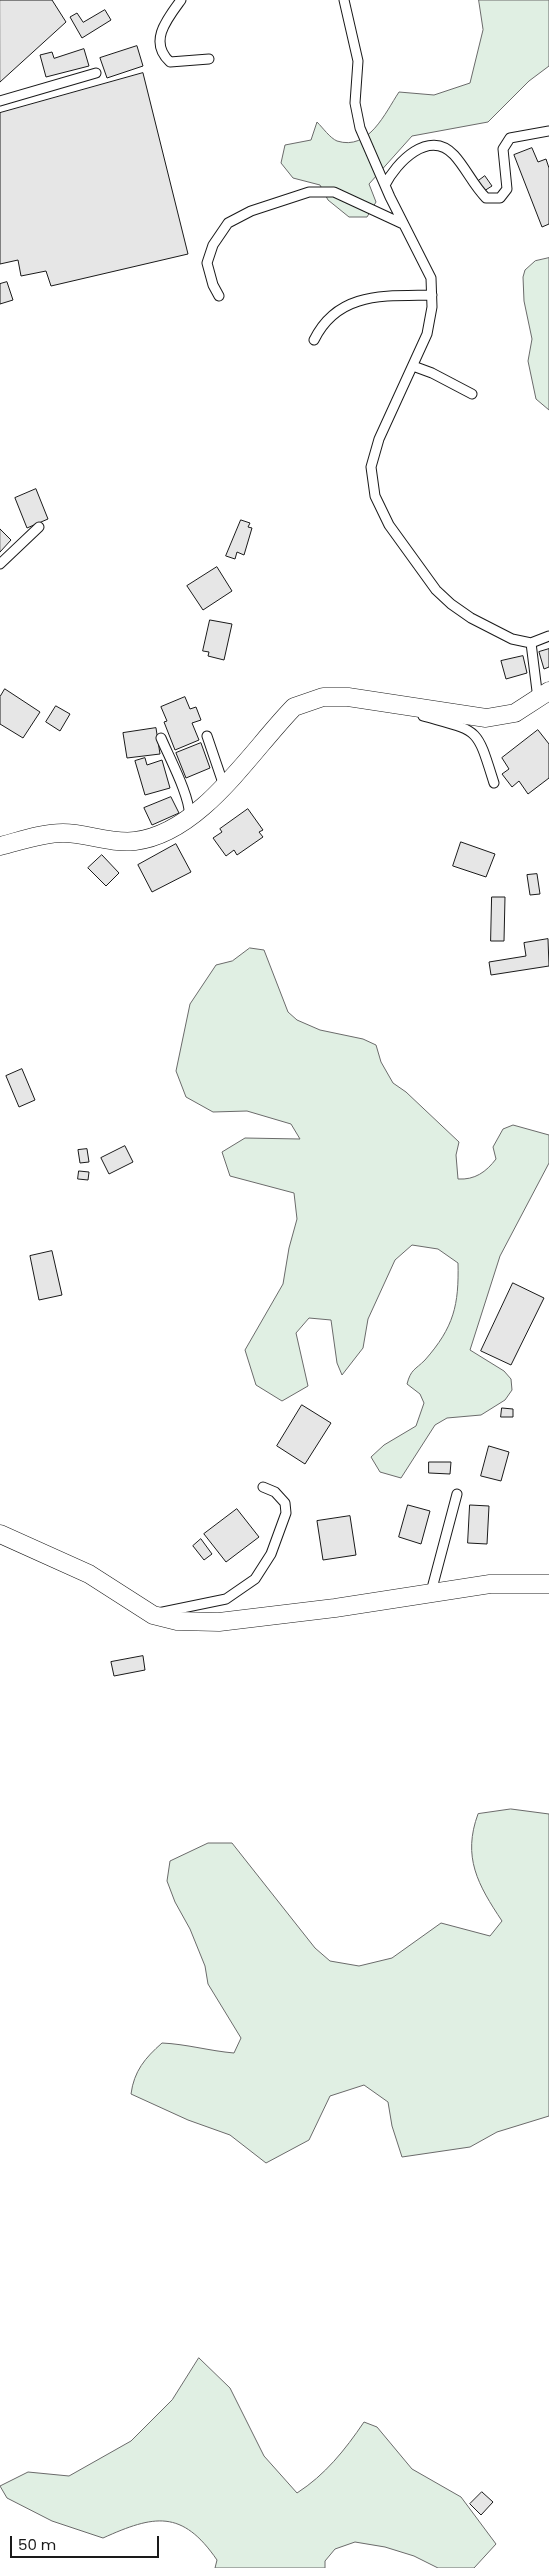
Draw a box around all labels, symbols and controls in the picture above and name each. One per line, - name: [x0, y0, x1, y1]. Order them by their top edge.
- scale bar: [12, 2526, 161, 2558]
- text: 50 m: [18, 2534, 56, 2555]

